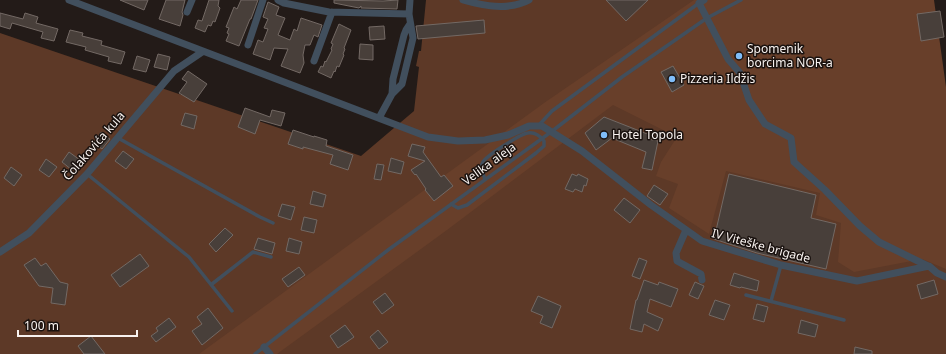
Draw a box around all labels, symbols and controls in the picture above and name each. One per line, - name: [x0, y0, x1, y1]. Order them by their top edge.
- place label: Spomenik borcima NOR-a: [747, 40, 833, 71]
- marker: Spomenik borcima NOR-a: [734, 51, 744, 61]
- place label: Pizzeria Ildžis: [680, 70, 756, 87]
- marker: Pizzeria Ildžis: [667, 74, 677, 84]
- street label: Čolakovića kula: [59, 107, 128, 184]
- place label: Hotel Topola: [612, 126, 683, 143]
- marker: Hotel Topola: [599, 130, 609, 140]
- street label: Velika aleja: [458, 138, 519, 189]
- street label: IV Viteške brigade: [710, 224, 813, 267]
- scale bar: [18, 312, 137, 338]
- text: 100 m: [24, 317, 59, 334]

